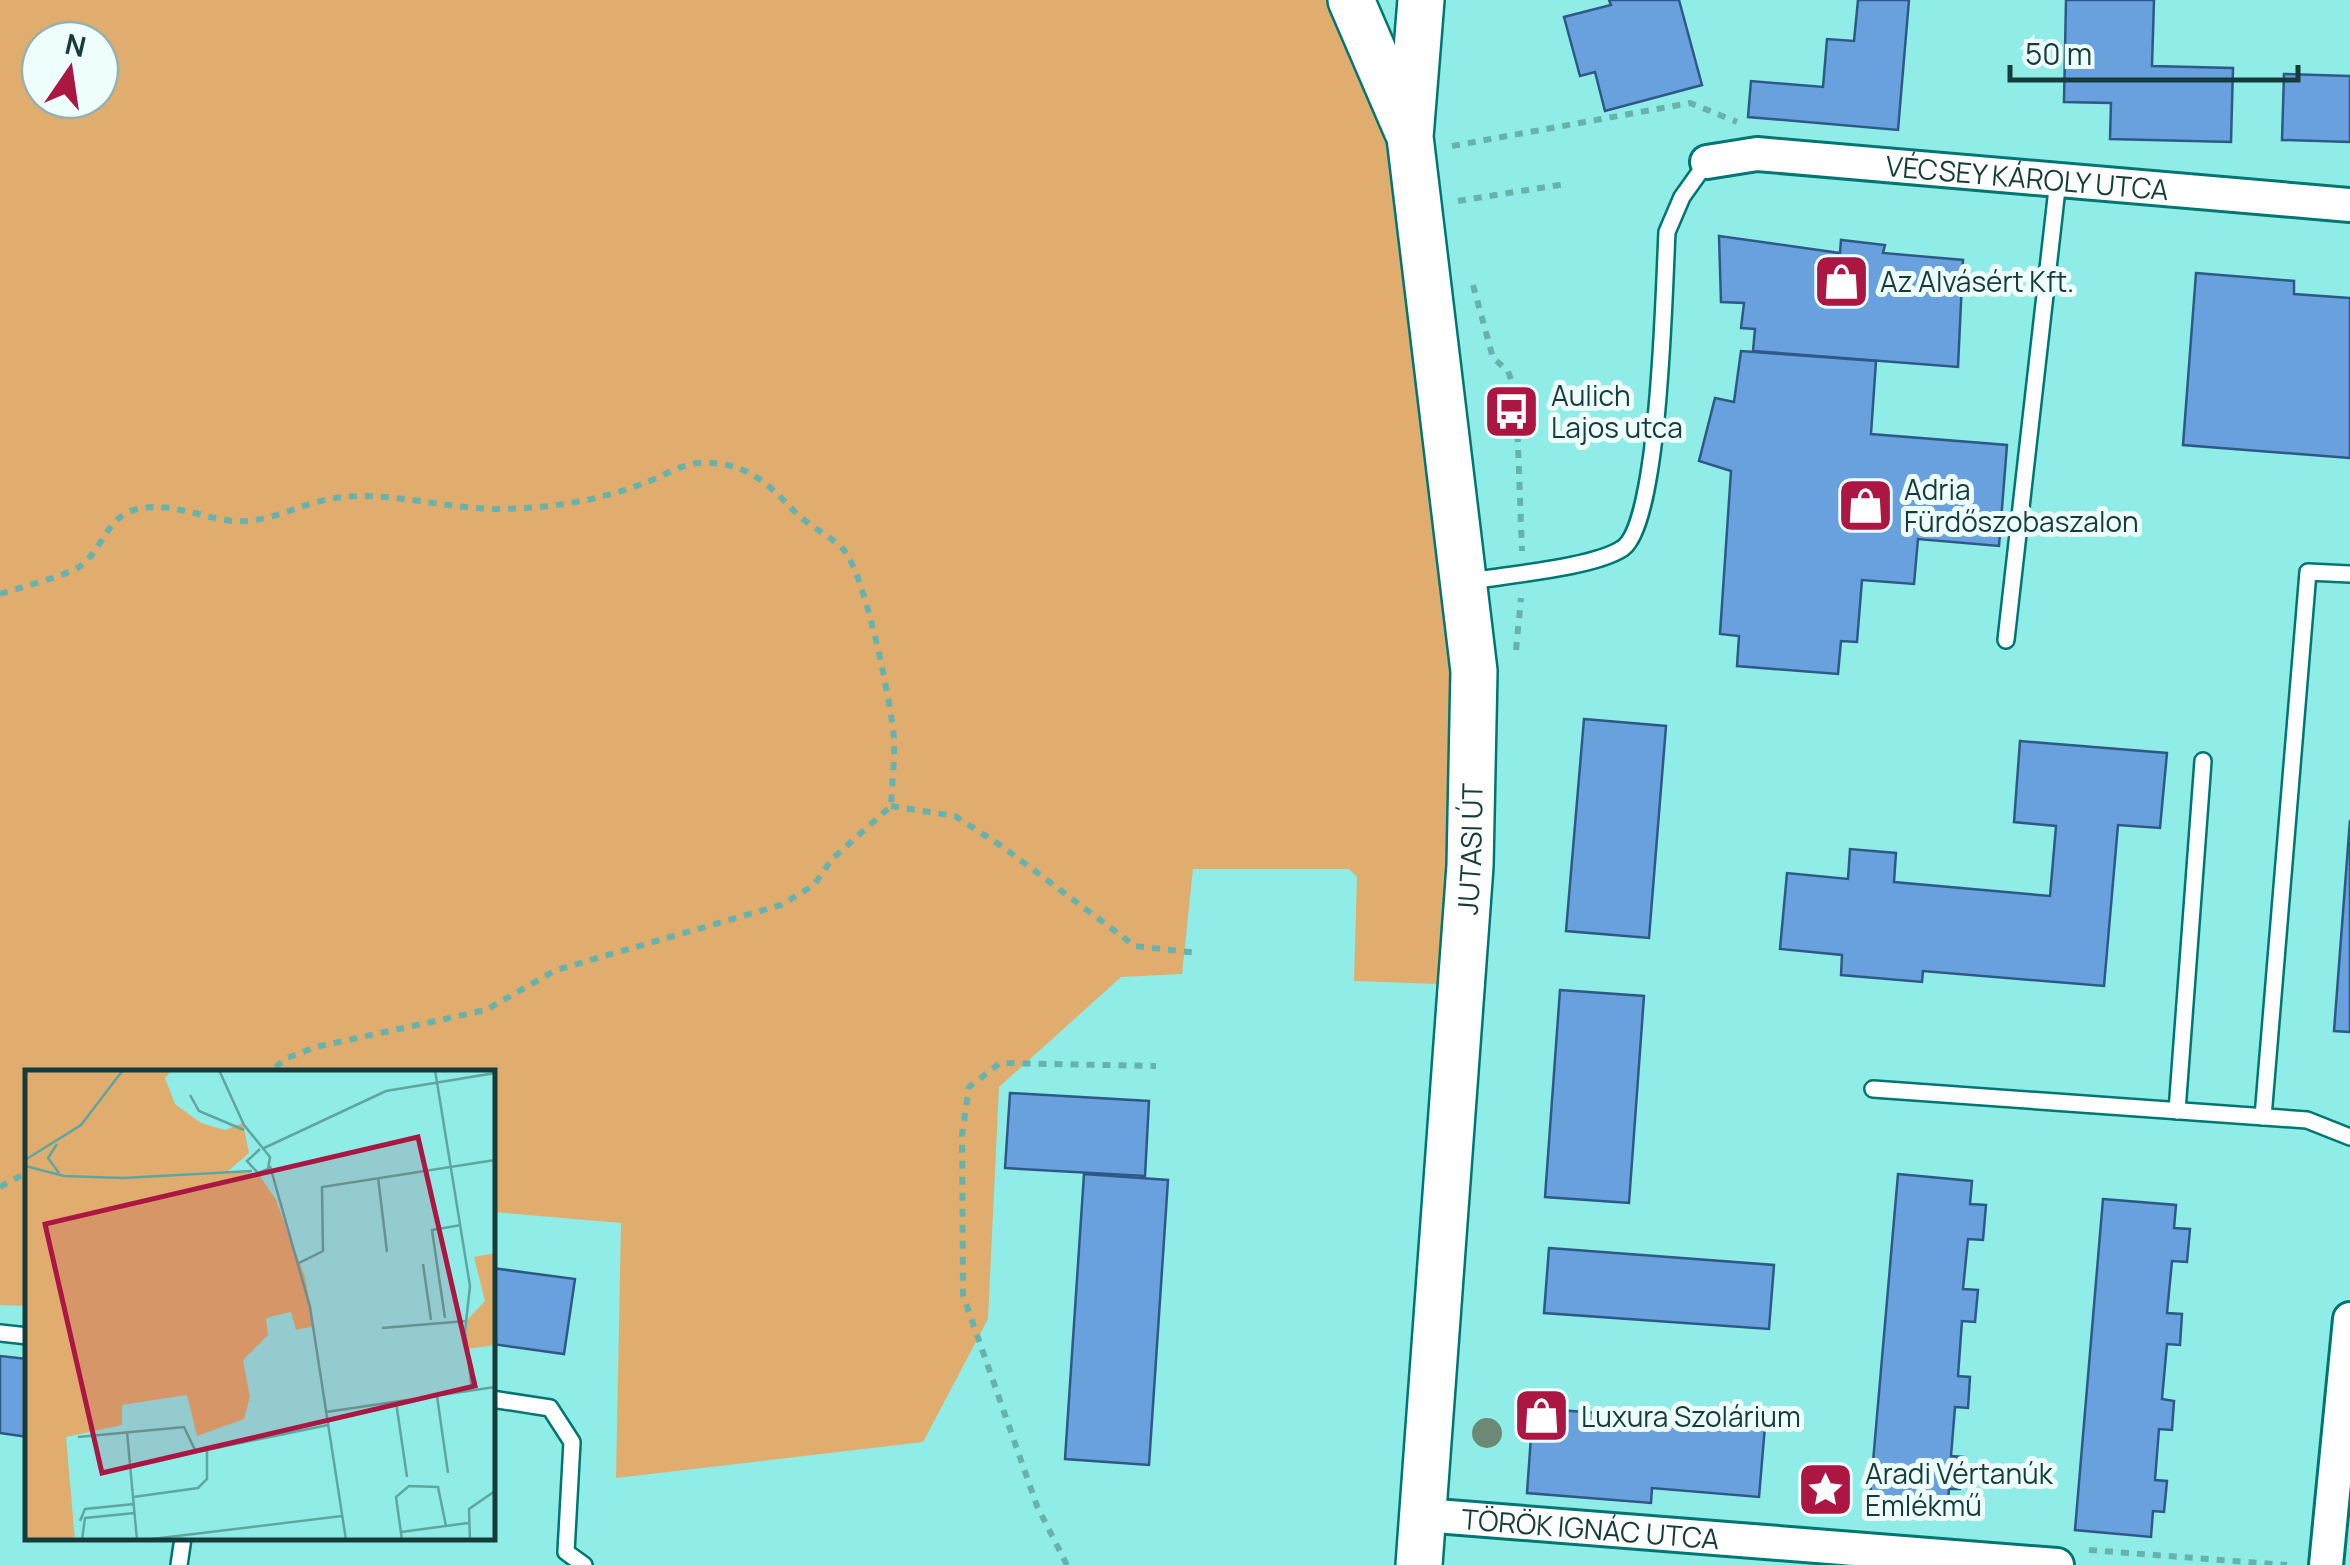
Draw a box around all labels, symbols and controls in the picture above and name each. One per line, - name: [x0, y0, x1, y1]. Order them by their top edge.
- north arrow: [20, 20, 120, 120]
- scale bar: [2010, 20, 2298, 82]
- text: N: [62, 24, 90, 65]
- text: 50 m: [2025, 33, 2092, 74]
- street label: VÉCSEY KÁROLY UTCA: [1884, 146, 2171, 208]
- shop icon: Az Alvásért Kft.: [1811, 251, 1871, 311]
- place label: Az Alvásért Kft.: [1880, 262, 2074, 300]
- place label: Aulich Lajos utca: [1551, 376, 1683, 446]
- bus stop icon: Aulich Lajos utca: [1482, 381, 1542, 441]
- place label: Adria Fürdőszobaszalon: [1904, 470, 2139, 540]
- shop icon: Adria Fürdőszobaszalon: [1835, 475, 1895, 535]
- street label: JUTASI ÚT: [1448, 782, 1491, 916]
- inset map: [25, 1070, 495, 1540]
- shop icon: Luxura Szolárium: [1512, 1386, 1572, 1446]
- place label: Luxura Szolárium: [1581, 1397, 1801, 1435]
- place label: Aradi Vértanúk Emlékmű: [1865, 1454, 2054, 1524]
- place icon: Aradi Vértanúk Emlékmű: [1796, 1459, 1856, 1519]
- street label: TÖRÖK IGNÁC UTCA: [1460, 1499, 1721, 1557]

